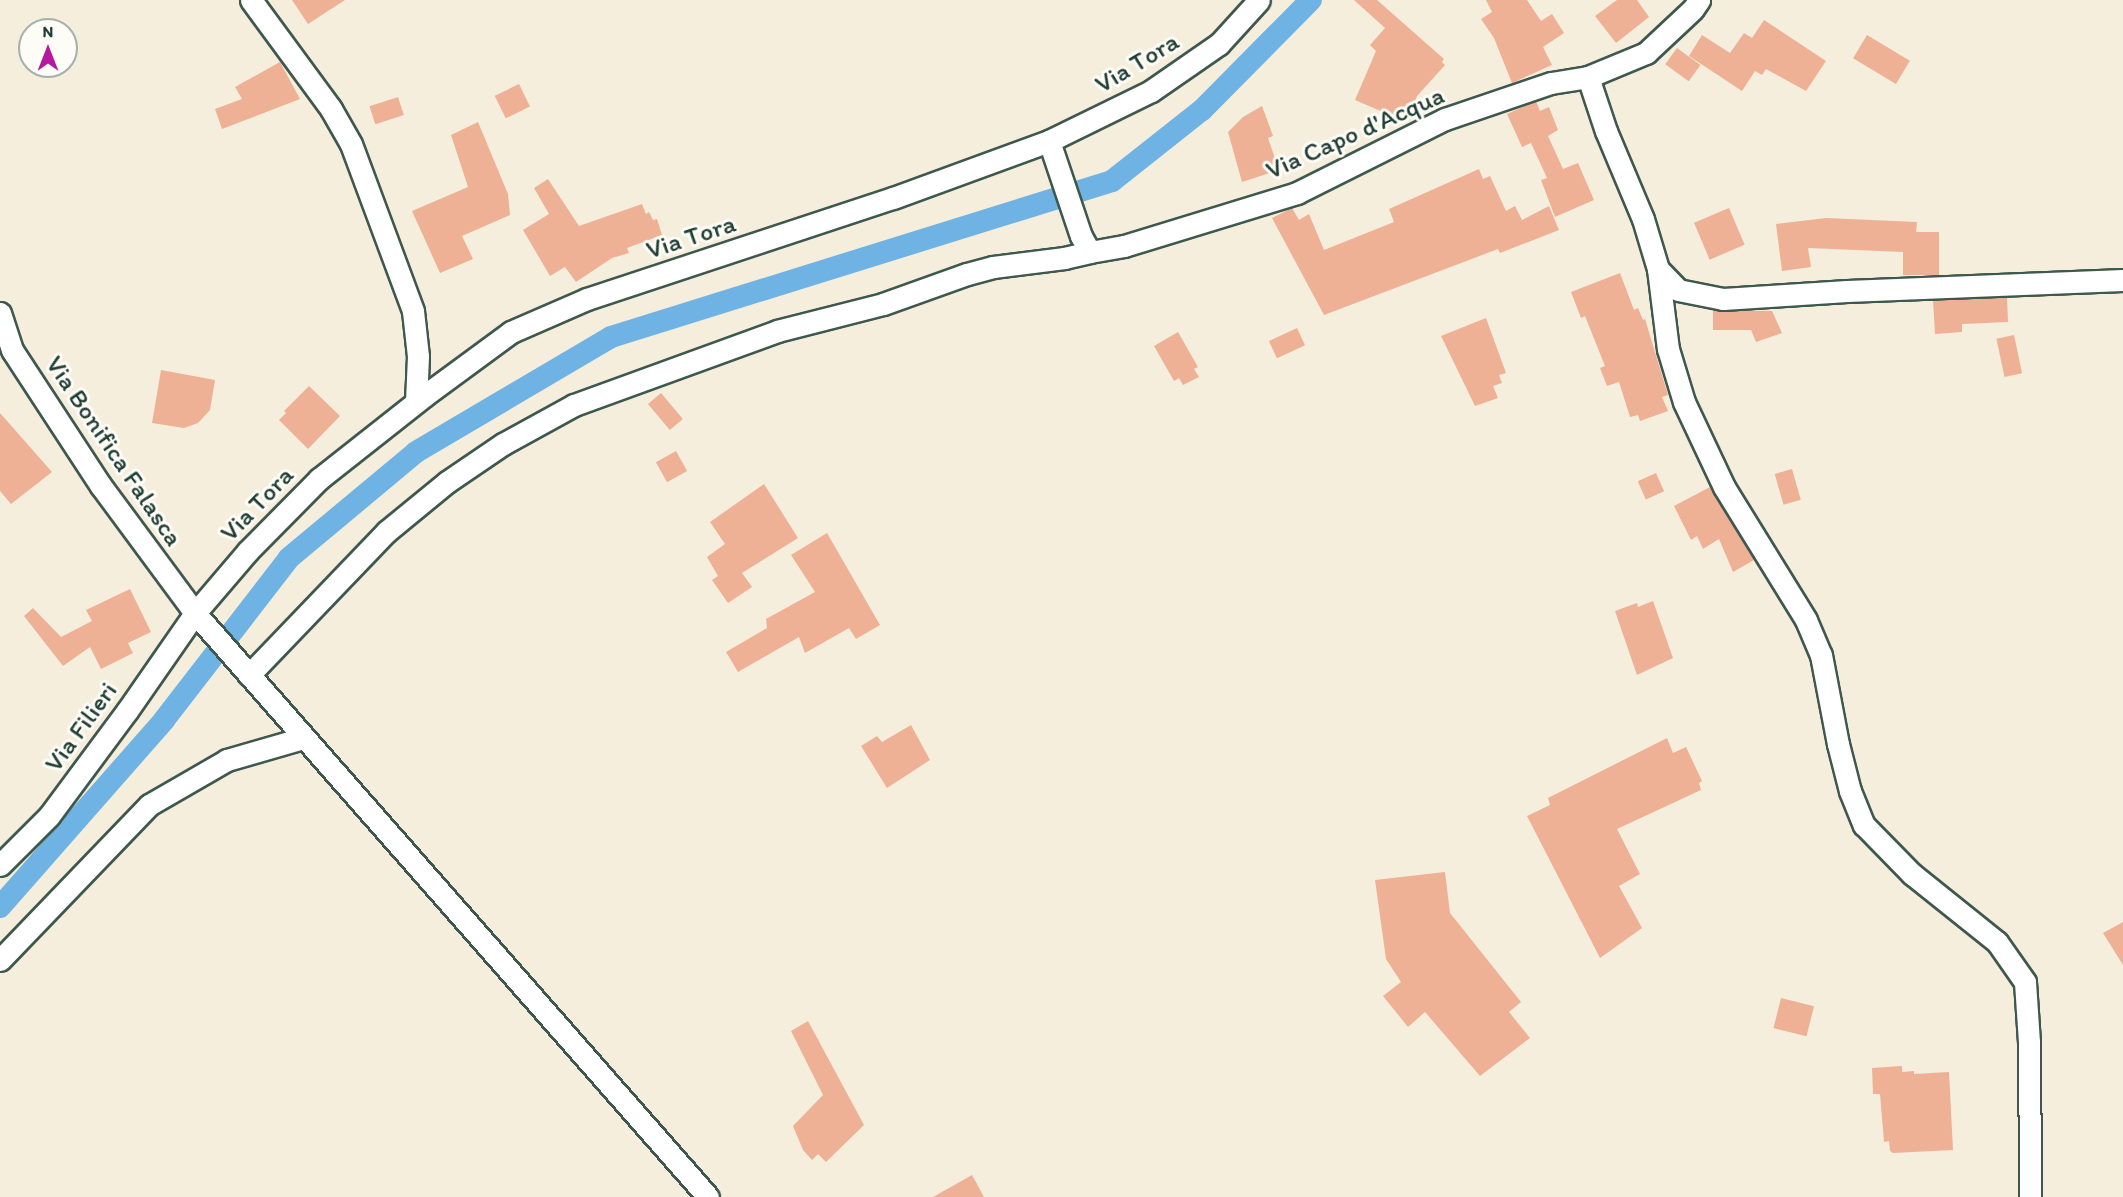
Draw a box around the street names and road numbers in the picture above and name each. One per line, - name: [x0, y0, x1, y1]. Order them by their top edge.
- street label: Via Tora: [1091, 27, 1183, 99]
- street label: Via Capo d'Acqua: [1261, 80, 1449, 186]
- street label: Via Tora: [644, 208, 738, 266]
- street label: Via Bonifica Falasca: [39, 350, 189, 552]
- street label: Via Tora: [215, 461, 299, 547]
- street label: Via Filieri: [38, 676, 124, 778]

